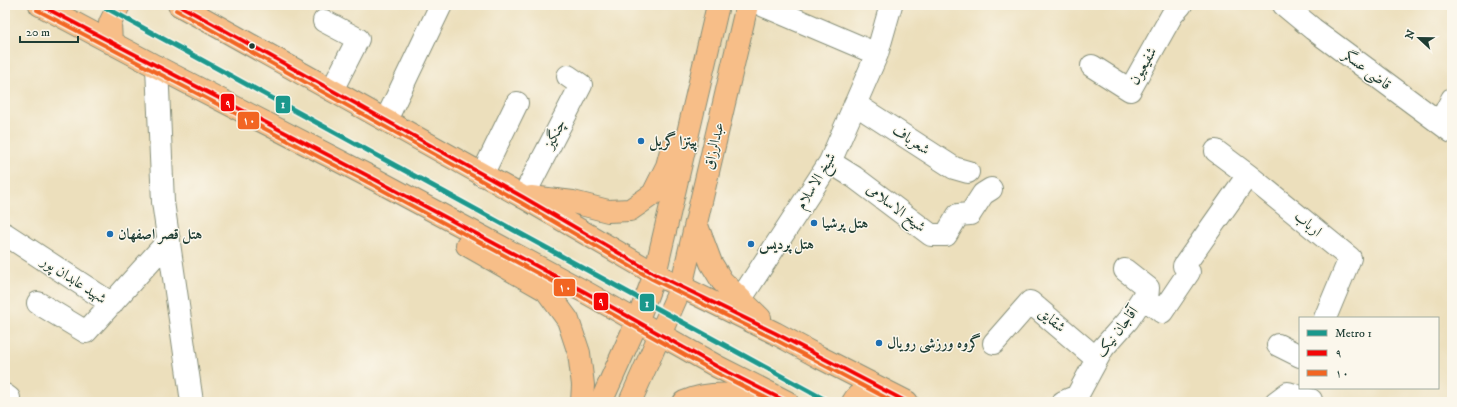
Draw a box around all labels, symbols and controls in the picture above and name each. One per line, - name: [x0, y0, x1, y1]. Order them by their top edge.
- scale bar: [20, 18, 78, 44]
- north arrow: [1399, 18, 1439, 58]
- text: 20 m: [26, 25, 50, 40]
- text: N: [1402, 28, 1419, 41]
- unlabelled marker: [247, 41, 257, 51]
- street label: شفیعیون: [1125, 44, 1161, 88]
- street label: قاضی عسگر: [1337, 44, 1395, 95]
- line badge: ۹: [220, 93, 235, 112]
- line badge: 1: [275, 95, 291, 114]
- text: ۹: [225, 97, 231, 111]
- text: 1: [281, 98, 285, 112]
- line badge: ۱۰: [237, 111, 260, 130]
- text: ۱۰: [243, 114, 255, 128]
- street label: چنگیز: [538, 116, 570, 154]
- street label: عبدالرزاق: [699, 120, 729, 172]
- street label: شعرباف: [888, 121, 934, 159]
- place label: پیتزا گریل: [649, 131, 698, 152]
- marker: پیتزا گریل: [636, 136, 646, 146]
- street label: شیخ الاسلام: [791, 149, 844, 215]
- street label: شیخ الاسلامی: [860, 179, 930, 240]
- street label: ارباب: [1290, 207, 1326, 241]
- place label: هتل پرشیا: [822, 214, 868, 234]
- marker: هتل پرشیا: [809, 218, 819, 228]
- place label: هتل قصر اصفهان: [118, 225, 202, 245]
- marker: هتل قصر اصفهان: [105, 229, 115, 239]
- place label: هتل پردیس: [759, 235, 814, 255]
- marker: هتل پردیس: [746, 239, 756, 249]
- street label: شهید عابدان پور: [36, 251, 110, 309]
- line badge: ۱۰: [553, 278, 576, 297]
- text: ۱۰: [559, 281, 571, 295]
- line badge: ۹: [593, 292, 609, 311]
- line badge: 1: [639, 293, 655, 312]
- text: ۹: [598, 295, 604, 309]
- text: 1: [645, 297, 649, 311]
- street label: آقاجان نیک: [1092, 301, 1143, 361]
- street label: شقایق: [1035, 303, 1069, 337]
- legend: [1299, 317, 1439, 389]
- text: Metro 1: [1335, 326, 1372, 341]
- place label: گروه ورزشی رویال: [887, 333, 981, 354]
- marker: گروه ورزشی رویال: [874, 338, 884, 348]
- text: ۹: [1335, 346, 1342, 361]
- text: ۱۰: [1335, 366, 1349, 381]

